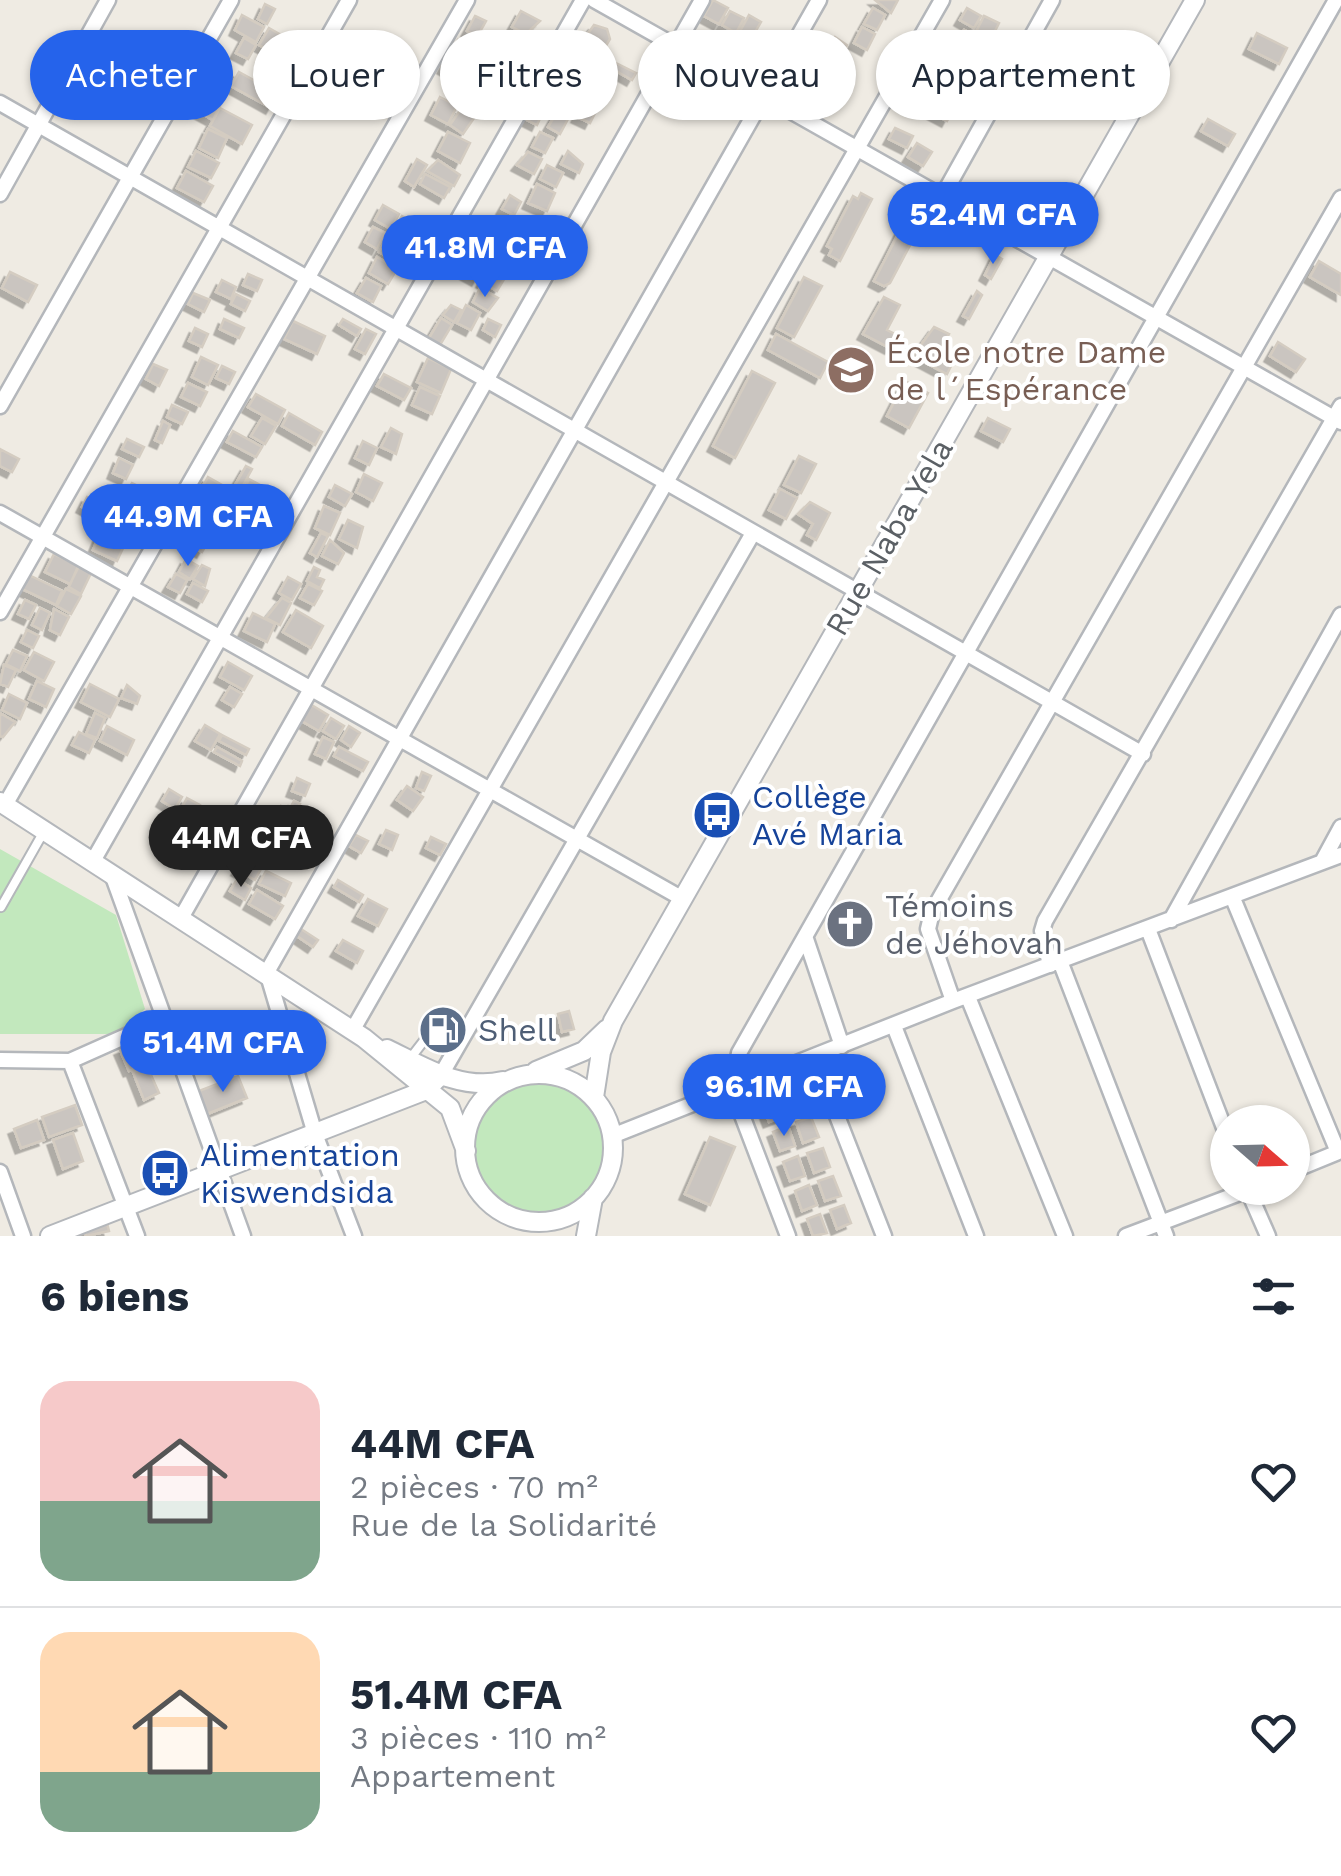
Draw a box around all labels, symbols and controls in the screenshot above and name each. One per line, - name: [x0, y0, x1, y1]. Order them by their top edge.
- chip: Acheter: [30, 30, 233, 120]
- chip: Louer: [253, 30, 420, 120]
- chip: Filtres: [440, 30, 618, 120]
- chip: Nouveau: [638, 30, 856, 120]
- chip: Appartement: [876, 30, 1170, 120]
- pin: 52.4M CFA: [879, 182, 1107, 267]
- text: 52.4M CFA: [910, 195, 1076, 233]
- pin: 41.8M CFA: [371, 215, 599, 300]
- text: 41.8M CFA: [404, 228, 566, 266]
- place label: École notre Dame de l´Espérance: [886, 333, 1166, 408]
- school or university icon: École notre Dame de l´Espérance: [825, 344, 877, 396]
- street label: Rue Naba Yela: [817, 432, 961, 642]
- pin: 44.9M CFA: [74, 484, 302, 569]
- text: 44.9M CFA: [103, 497, 273, 535]
- place label: Collège Avé Maria: [752, 778, 903, 853]
- bus stop icon: Collège Avé Maria: [691, 789, 743, 841]
- pin: 44M CFA: [149, 805, 333, 890]
- text: 44M CFA: [171, 818, 311, 856]
- place label: Témoins de Jéhovah: [885, 887, 1063, 962]
- church icon: Témoins de Jéhovah: [824, 898, 876, 950]
- fuel station icon: Shell: [417, 1004, 469, 1056]
- pin: 51.4M CFA: [109, 1010, 337, 1095]
- place label: Shell: [478, 1011, 557, 1049]
- text: 51.4M CFA: [142, 1023, 304, 1061]
- pin: 96.1M CFA: [670, 1054, 898, 1139]
- text: 96.1M CFA: [705, 1067, 863, 1105]
- north arrow: [1210, 1105, 1310, 1205]
- map controls: [1210, 1105, 1310, 1205]
- place label: Alimentation Kiswendsida: [200, 1136, 400, 1211]
- bus stop icon: Alimentation Kiswendsida: [139, 1147, 191, 1199]
- icon: filters: [1246, 1269, 1301, 1324]
- text: 6 biens: [40, 1272, 189, 1321]
- text: 44M CFA: [350, 1419, 535, 1468]
- icon: home: [120, 1421, 240, 1541]
- icon: heart: [1246, 1454, 1301, 1509]
- text: 2 pièces · 70 m²: [350, 1468, 598, 1506]
- text: Rue de la Solidarité: [350, 1506, 657, 1544]
- text: 51.4M CFA: [350, 1670, 562, 1719]
- icon: home: [120, 1672, 240, 1792]
- icon: heart: [1246, 1705, 1301, 1760]
- text: 3 pièces · 110 m²: [350, 1719, 606, 1757]
- text: Appartement: [350, 1757, 555, 1795]

